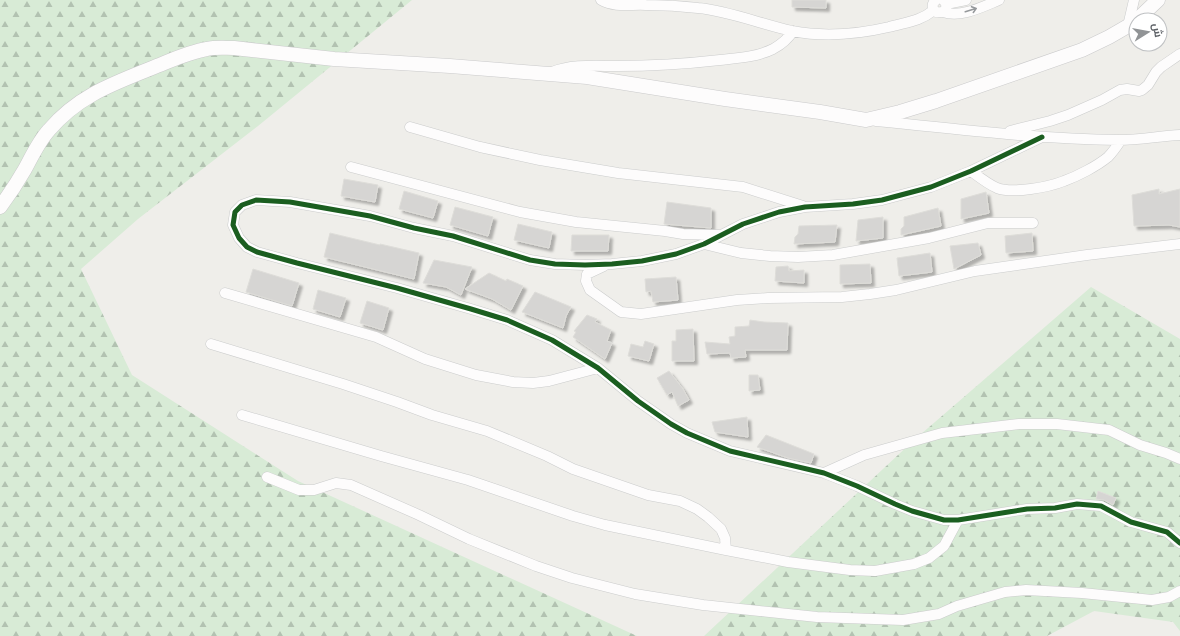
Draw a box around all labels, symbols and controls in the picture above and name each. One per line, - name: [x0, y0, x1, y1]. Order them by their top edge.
- one-way arrow: [965, 6, 978, 13]
- north arrow: [1128, 12, 1168, 52]
- text: ش: [1150, 22, 1167, 38]

